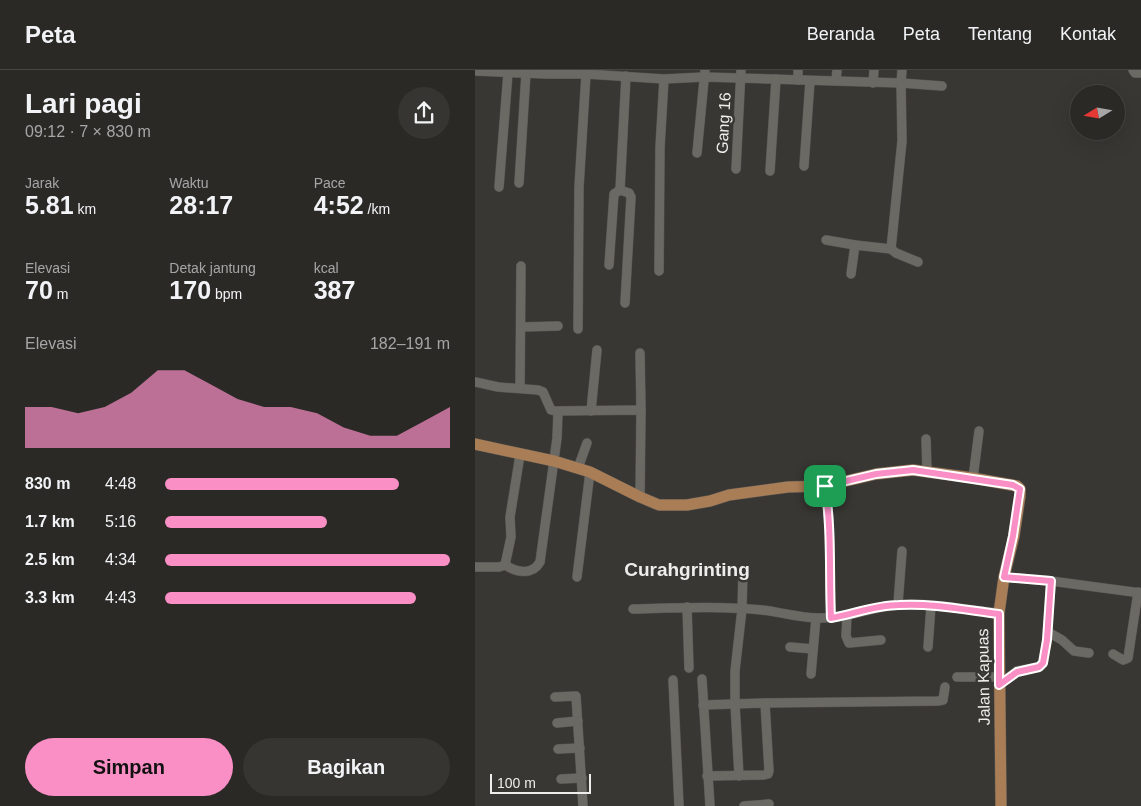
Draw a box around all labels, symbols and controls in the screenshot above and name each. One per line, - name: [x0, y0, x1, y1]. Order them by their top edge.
- text: Peta: [25, 21, 76, 48]
- text: Beranda: [807, 24, 875, 44]
- text: Peta: [903, 24, 940, 44]
- text: Tentang: [968, 24, 1032, 44]
- text: Kontak: [1060, 24, 1116, 44]
- north arrow: [1070, 85, 1125, 140]
- map controls: [1070, 85, 1125, 140]
- button: share: [398, 87, 450, 139]
- text: Lari pagi: [25, 88, 142, 119]
- street label: Gang 16: [713, 92, 734, 154]
- text: 09:12 · 7 × 830 m: [25, 123, 151, 140]
- text: Jarak: [25, 175, 59, 191]
- text: Waktu: [169, 175, 208, 191]
- text: Pace: [314, 175, 346, 191]
- text: 5.81: [25, 191, 74, 219]
- text: 28:17: [169, 191, 233, 219]
- text: 4:52: [314, 191, 364, 219]
- text: km: [74, 201, 96, 217]
- text: /km: [364, 201, 390, 217]
- text: Elevasi: [25, 260, 70, 276]
- text: Detak jantung: [169, 260, 256, 276]
- text: kcal: [314, 260, 339, 276]
- text: 70: [25, 276, 53, 304]
- text: 170: [169, 276, 211, 304]
- text: 387: [314, 276, 355, 304]
- text: m: [53, 286, 68, 302]
- text: bpm: [211, 286, 242, 302]
- text: Elevasi: [25, 335, 77, 352]
- text: 182–191 m: [370, 335, 450, 352]
- pin: [804, 465, 846, 507]
- icon: arrive: [811, 472, 839, 500]
- text: 830 m: [25, 475, 70, 492]
- text: 4:48: [105, 475, 136, 492]
- text: 1.7 km: [25, 513, 75, 530]
- text: 5:16: [105, 513, 136, 530]
- text: 2.5 km: [25, 551, 75, 568]
- text: 4:34: [105, 551, 136, 568]
- district label: Curahgrinting: [624, 559, 750, 580]
- text: 3.3 km: [25, 589, 75, 606]
- text: 4:43: [105, 589, 136, 606]
- street label: Jalan Kapuas: [974, 628, 993, 726]
- button: Simpan: [25, 738, 233, 796]
- button: Bagikan: [243, 738, 450, 796]
- scale bar: [490, 771, 591, 794]
- text: 100 m: [497, 775, 536, 791]

